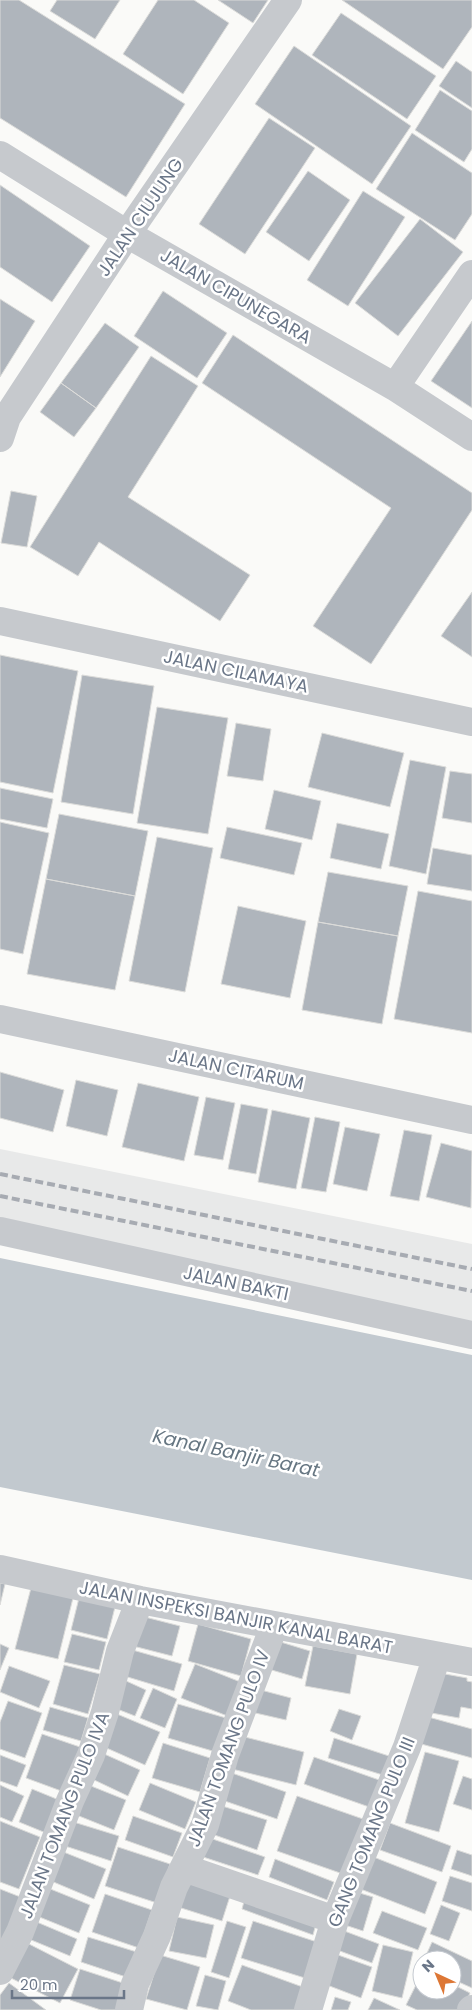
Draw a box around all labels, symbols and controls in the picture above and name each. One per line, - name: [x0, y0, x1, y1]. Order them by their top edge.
- street label: JALAN CIUJUNG: [91, 153, 189, 281]
- street label: JALAN CIPUNEGARA: [156, 242, 316, 350]
- street label: JALAN CILAMAYA: [161, 643, 311, 699]
- street label: JALAN CITARUM: [166, 1042, 306, 1096]
- street label: JALAN BAKTI: [181, 1260, 291, 1306]
- water label: Kanal Banjir Barat: [150, 1422, 323, 1484]
- street label: JALAN INSPEKSI BANJIR KANAL BARAT: [77, 1574, 395, 1660]
- street label: JALAN TOMANG PULO IV: [181, 1646, 275, 1850]
- street label: JALAN TOMANG PULO IVA: [13, 1708, 115, 1922]
- street label: GANG TOMANG PULO III: [321, 1733, 421, 1931]
- north arrow: [412, 1950, 462, 2000]
- text: N: [417, 1955, 439, 1976]
- scale bar: [12, 1968, 125, 2000]
- text: 20 m: [20, 1974, 58, 1995]

